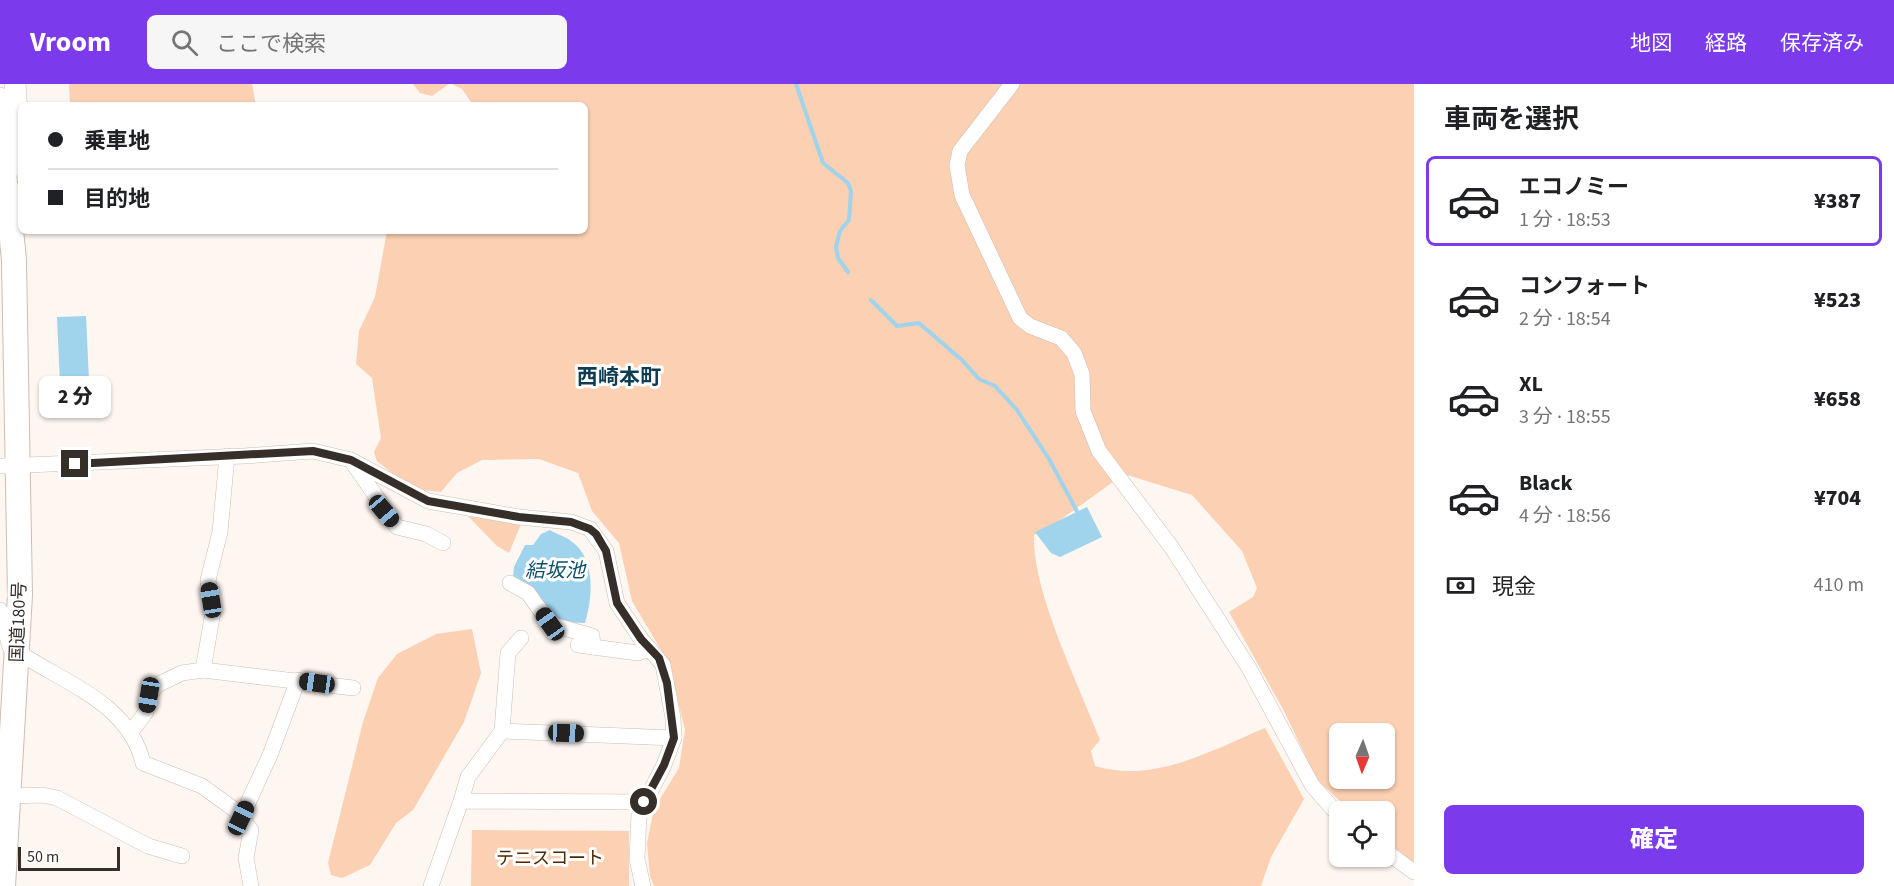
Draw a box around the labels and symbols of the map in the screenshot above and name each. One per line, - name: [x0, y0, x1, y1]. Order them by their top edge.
- district label: 西崎本町: [577, 362, 661, 392]
- callout: 2 分: [39, 377, 111, 419]
- route end: [61, 450, 88, 477]
- car: [366, 491, 402, 531]
- water label: 結坂池: [525, 557, 587, 585]
- street label: 国道180号: [5, 581, 32, 663]
- car: [199, 581, 223, 619]
- car: [532, 604, 568, 644]
- car: [298, 672, 336, 694]
- car: [137, 676, 161, 714]
- car: [548, 723, 584, 743]
- north arrow: [1329, 723, 1395, 789]
- route start: [630, 788, 657, 815]
- car: [225, 798, 257, 838]
- scale bar: [18, 844, 120, 872]
- park label: テニスコート: [496, 846, 604, 871]

